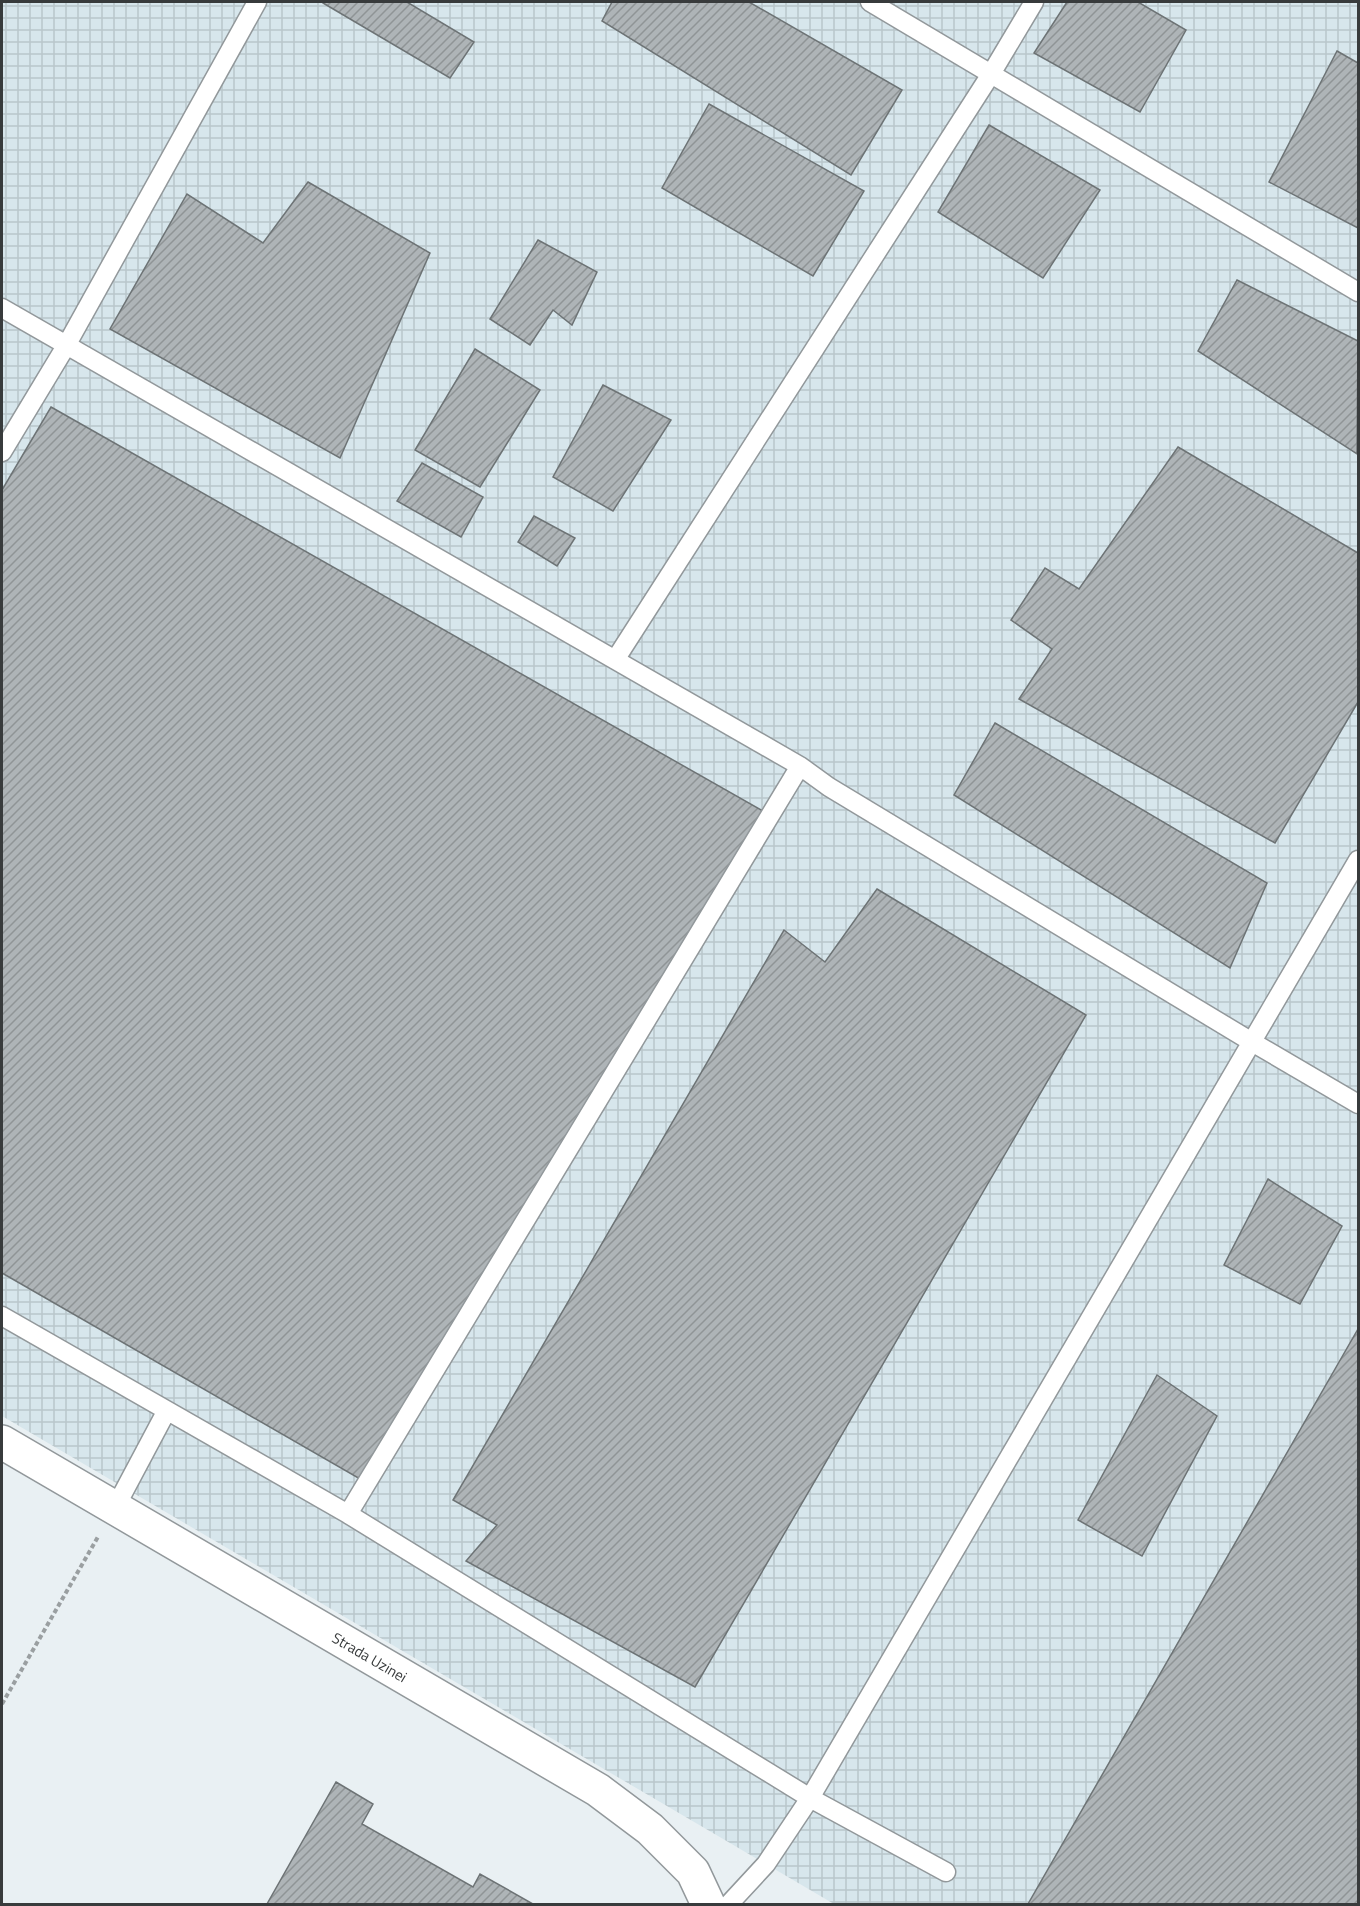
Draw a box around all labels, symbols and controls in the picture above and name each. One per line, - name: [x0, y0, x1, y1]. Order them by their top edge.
- street label: Strada Uzinei: [328, 1626, 412, 1688]

